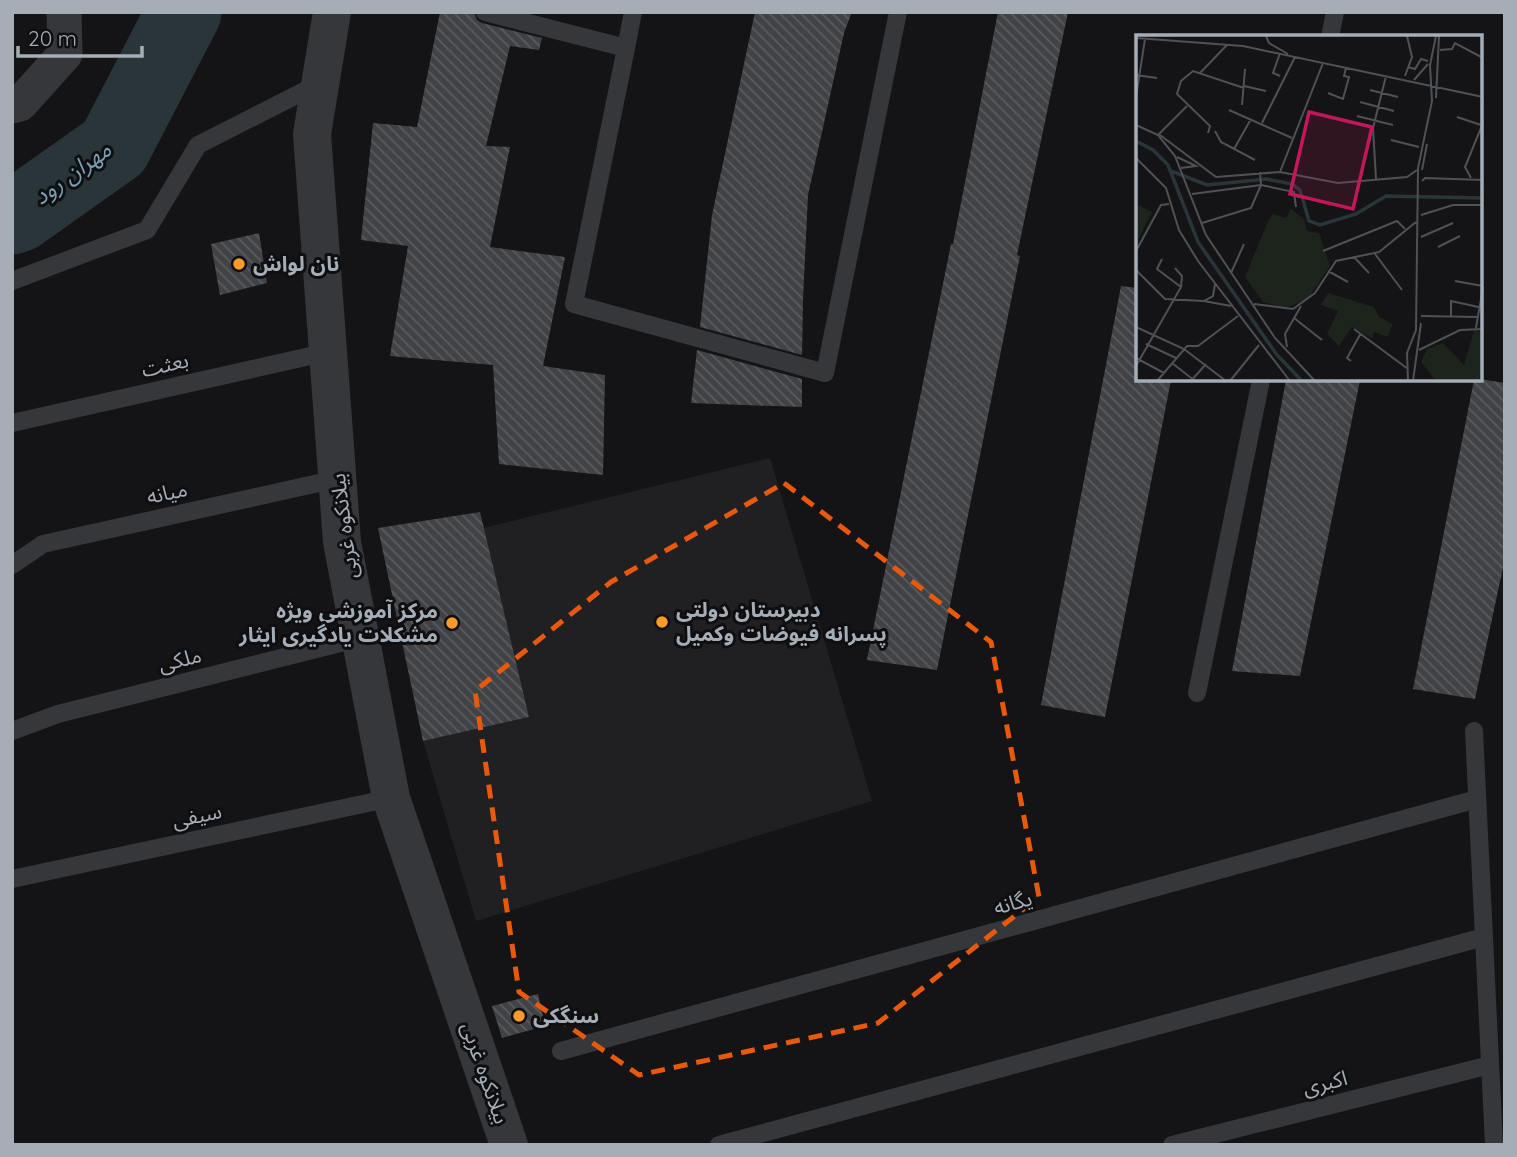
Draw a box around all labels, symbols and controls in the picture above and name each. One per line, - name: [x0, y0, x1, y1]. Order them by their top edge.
- scale bar: [18, 14, 142, 58]
- text: 20 m: [28, 25, 77, 51]
- inset map: [1136, 35, 1482, 382]
- water label: مهران رود: [27, 135, 116, 211]
- place label: نان لواش: [253, 250, 340, 276]
- marker: نان لواش: [231, 256, 247, 272]
- street label: بعثت: [139, 346, 191, 382]
- street label: بیلانکوه غربی: [324, 472, 362, 580]
- street label: میانه: [144, 475, 189, 509]
- place label: دبیرستان دولتی پسرانه فیوضات وکمیل: [676, 596, 887, 648]
- place label: مرکز آموزشی ویژه مشکلات یادگیری ایثار: [238, 597, 438, 647]
- marker: دبیرستان دولتی پسرانه فیوضات وکمیل: [654, 614, 670, 630]
- marker: مرکز آموزشی ویژه مشکلات یادگیری ایثار: [444, 615, 460, 631]
- street label: ملکی: [156, 641, 204, 677]
- street label: سیفی: [170, 797, 224, 833]
- street label: یگانه: [991, 884, 1035, 920]
- place label: سنگکی: [533, 1002, 599, 1028]
- marker: سنگکی: [511, 1008, 527, 1024]
- street label: بیلانکوه غربی: [456, 1018, 515, 1127]
- street label: اکبری: [1300, 1064, 1350, 1100]

